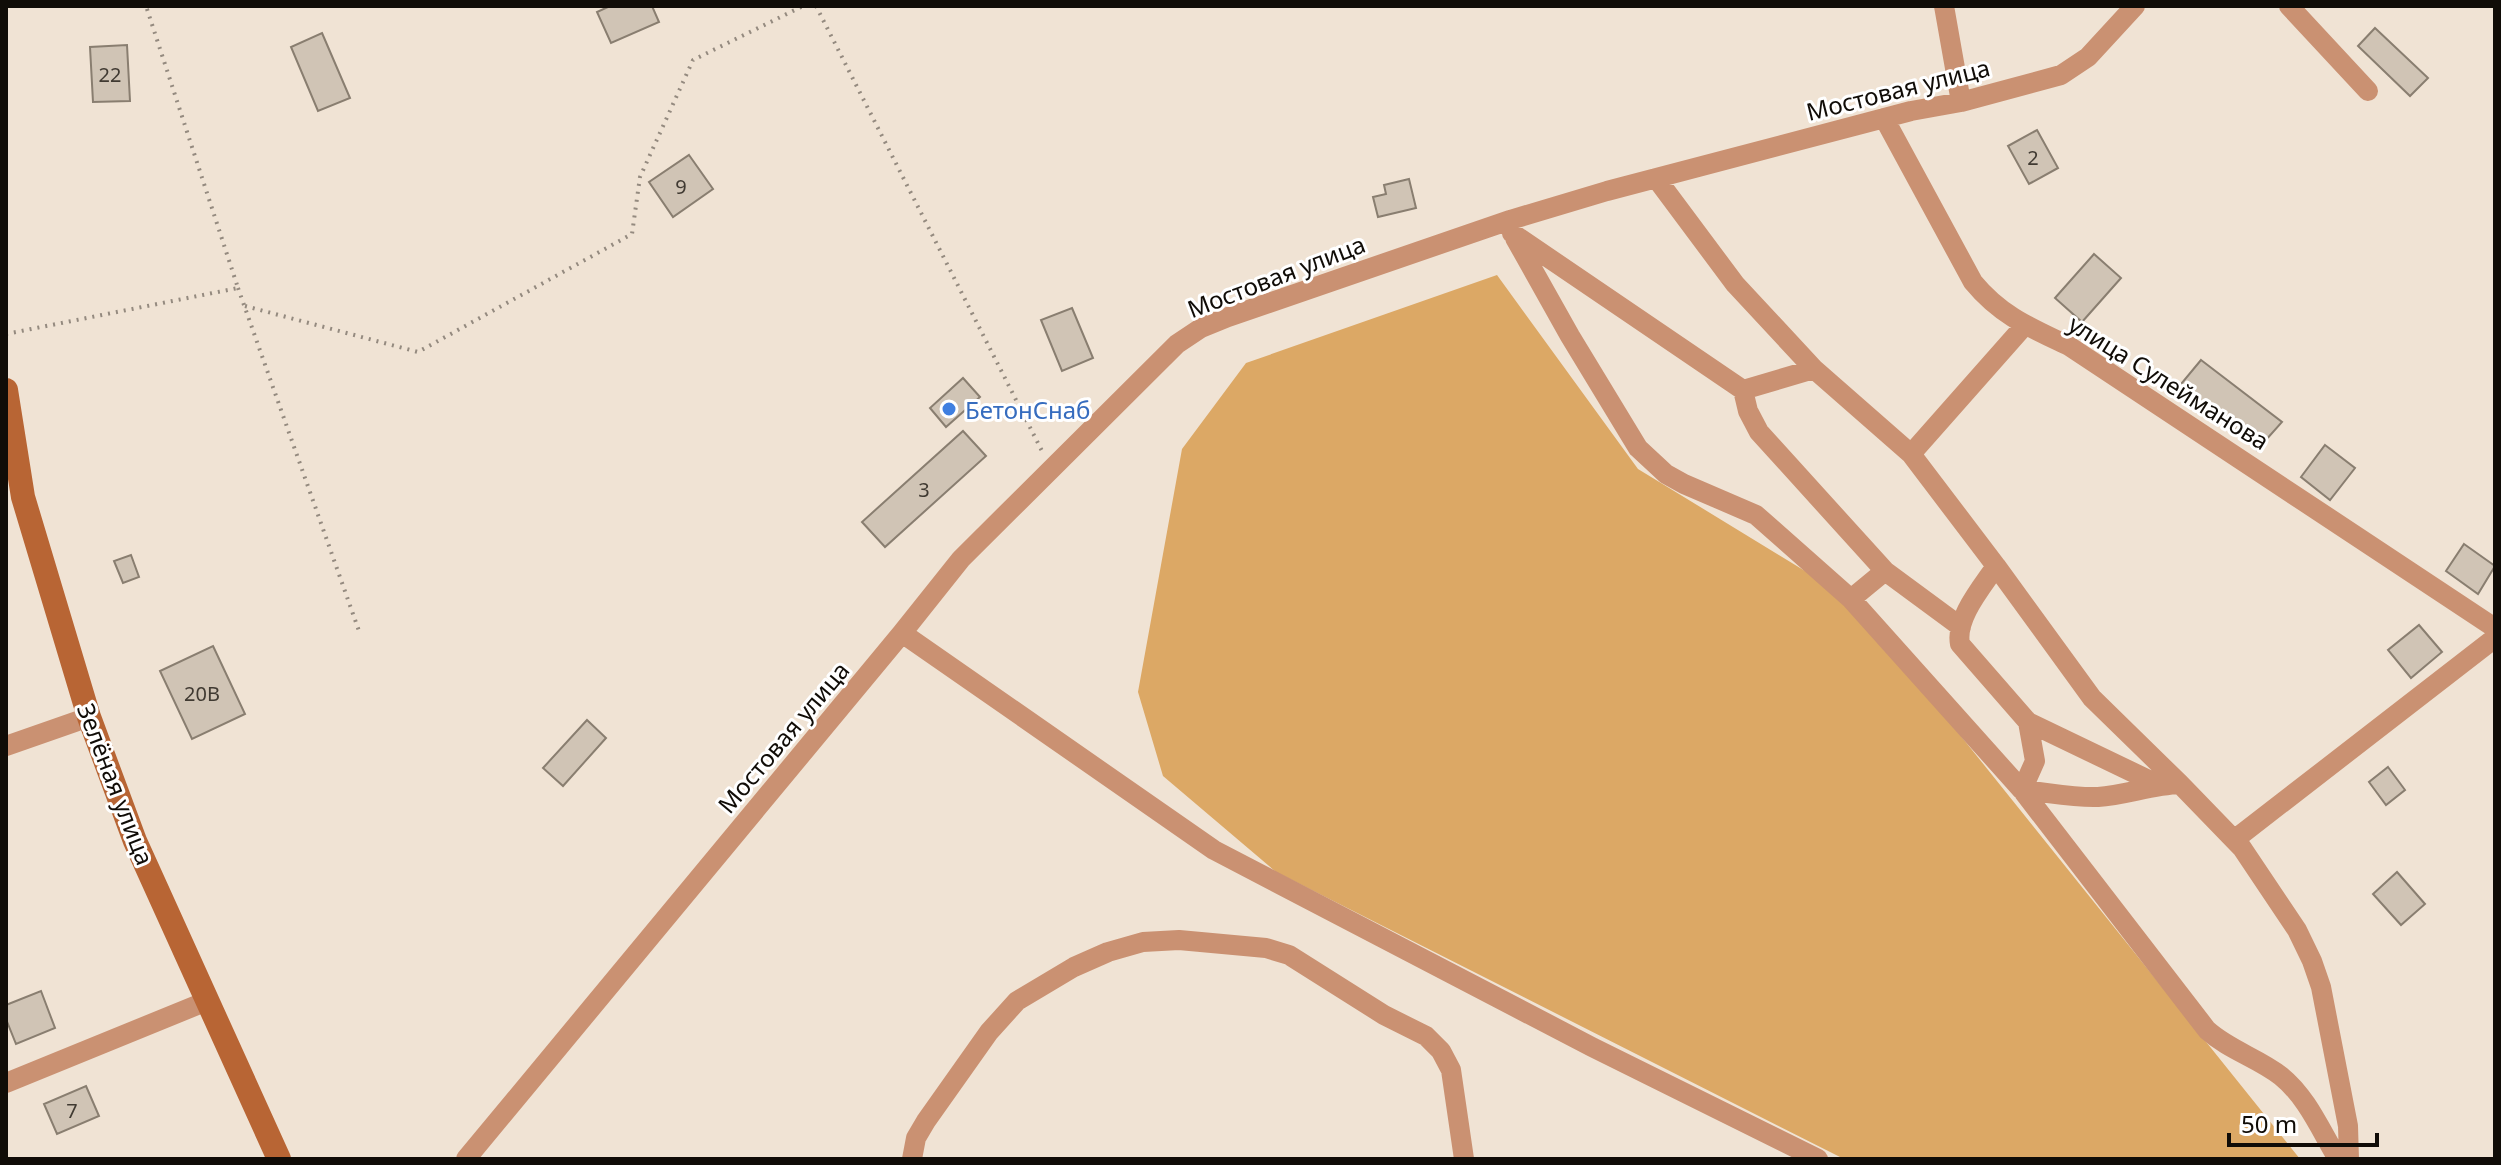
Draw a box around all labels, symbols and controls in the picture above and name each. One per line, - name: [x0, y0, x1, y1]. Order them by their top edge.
- street label: Мостовая улица: [1803, 50, 1993, 128]
- house number: 22: [99, 61, 121, 88]
- house number: 2: [2027, 144, 2039, 171]
- house number: 9: [675, 173, 687, 200]
- street label: Мостовая улица: [1182, 227, 1370, 325]
- street label: улица Сулейманова: [2063, 307, 2275, 457]
- place label: БетонСнаб: [965, 393, 1090, 426]
- marker: БетонСнаб: [940, 400, 958, 418]
- house number: 3: [918, 476, 930, 503]
- street label: Мостовая улица: [710, 654, 856, 820]
- house number: 20В: [184, 680, 220, 707]
- street label: Зелёная улица: [70, 698, 162, 870]
- house number: 7: [66, 1097, 78, 1124]
- scale bar: [2229, 1097, 2377, 1147]
- text: 50 m: [2241, 1107, 2297, 1140]

